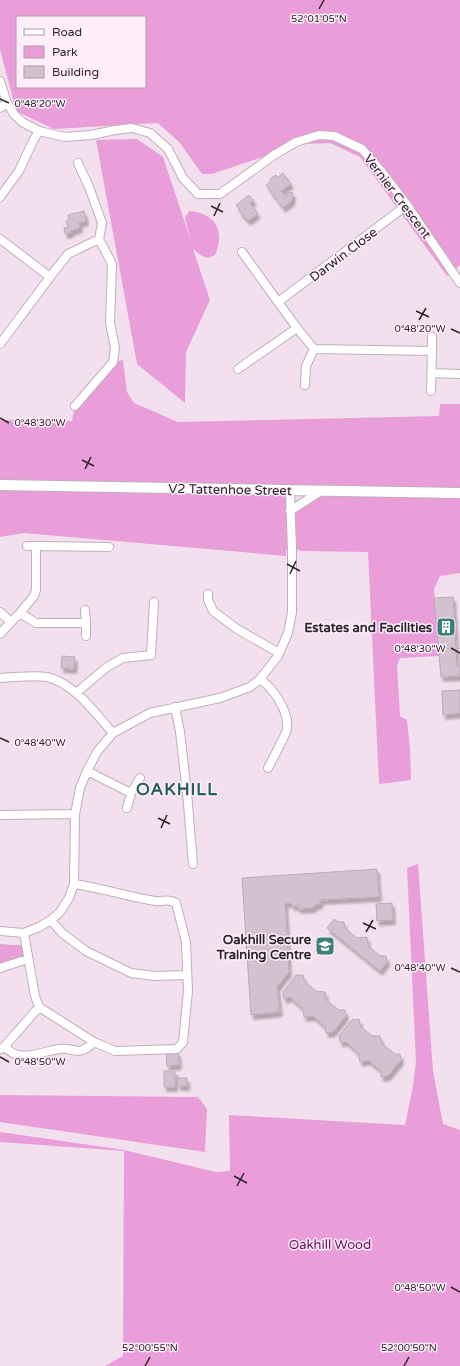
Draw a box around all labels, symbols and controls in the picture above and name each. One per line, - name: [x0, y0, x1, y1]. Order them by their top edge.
- text: 52°01'05"N: [291, 13, 347, 25]
- legend: [16, 16, 146, 88]
- text: Road: [52, 25, 82, 39]
- text: Park: [52, 45, 78, 59]
- text: Building: [52, 65, 99, 79]
- text: 0°48'20"W: [14, 98, 66, 110]
- street label: Vernier Crescent: [360, 151, 434, 242]
- street label: Darwin Close: [307, 224, 381, 285]
- text: 0°48'20"W: [394, 323, 446, 335]
- text: 0°48'30"W: [14, 417, 66, 429]
- street label: V2 Tattenhoe Street: [168, 481, 292, 499]
- building icon: Estates and Facilities: [435, 616, 457, 638]
- place label: Estates and Facilities: [304, 620, 432, 636]
- text: 0°48'30"W: [394, 643, 446, 655]
- text: 0°48'40"W: [14, 737, 66, 749]
- district label: OAKHILL: [136, 779, 218, 800]
- place label: Oakhill Secure Training Centre: [216, 932, 312, 963]
- school or university icon: Oakhill Secure Training Centre: [314, 935, 336, 957]
- text: 0°48'40"W: [394, 962, 446, 974]
- text: 0°48'50"W: [14, 1056, 66, 1068]
- park label: Oakhill Wood: [289, 1237, 371, 1253]
- text: 0°48'50"W: [394, 1282, 446, 1294]
- text: 52°00'55"N: [122, 1342, 178, 1354]
- text: 52°00'50"N: [381, 1342, 437, 1354]

